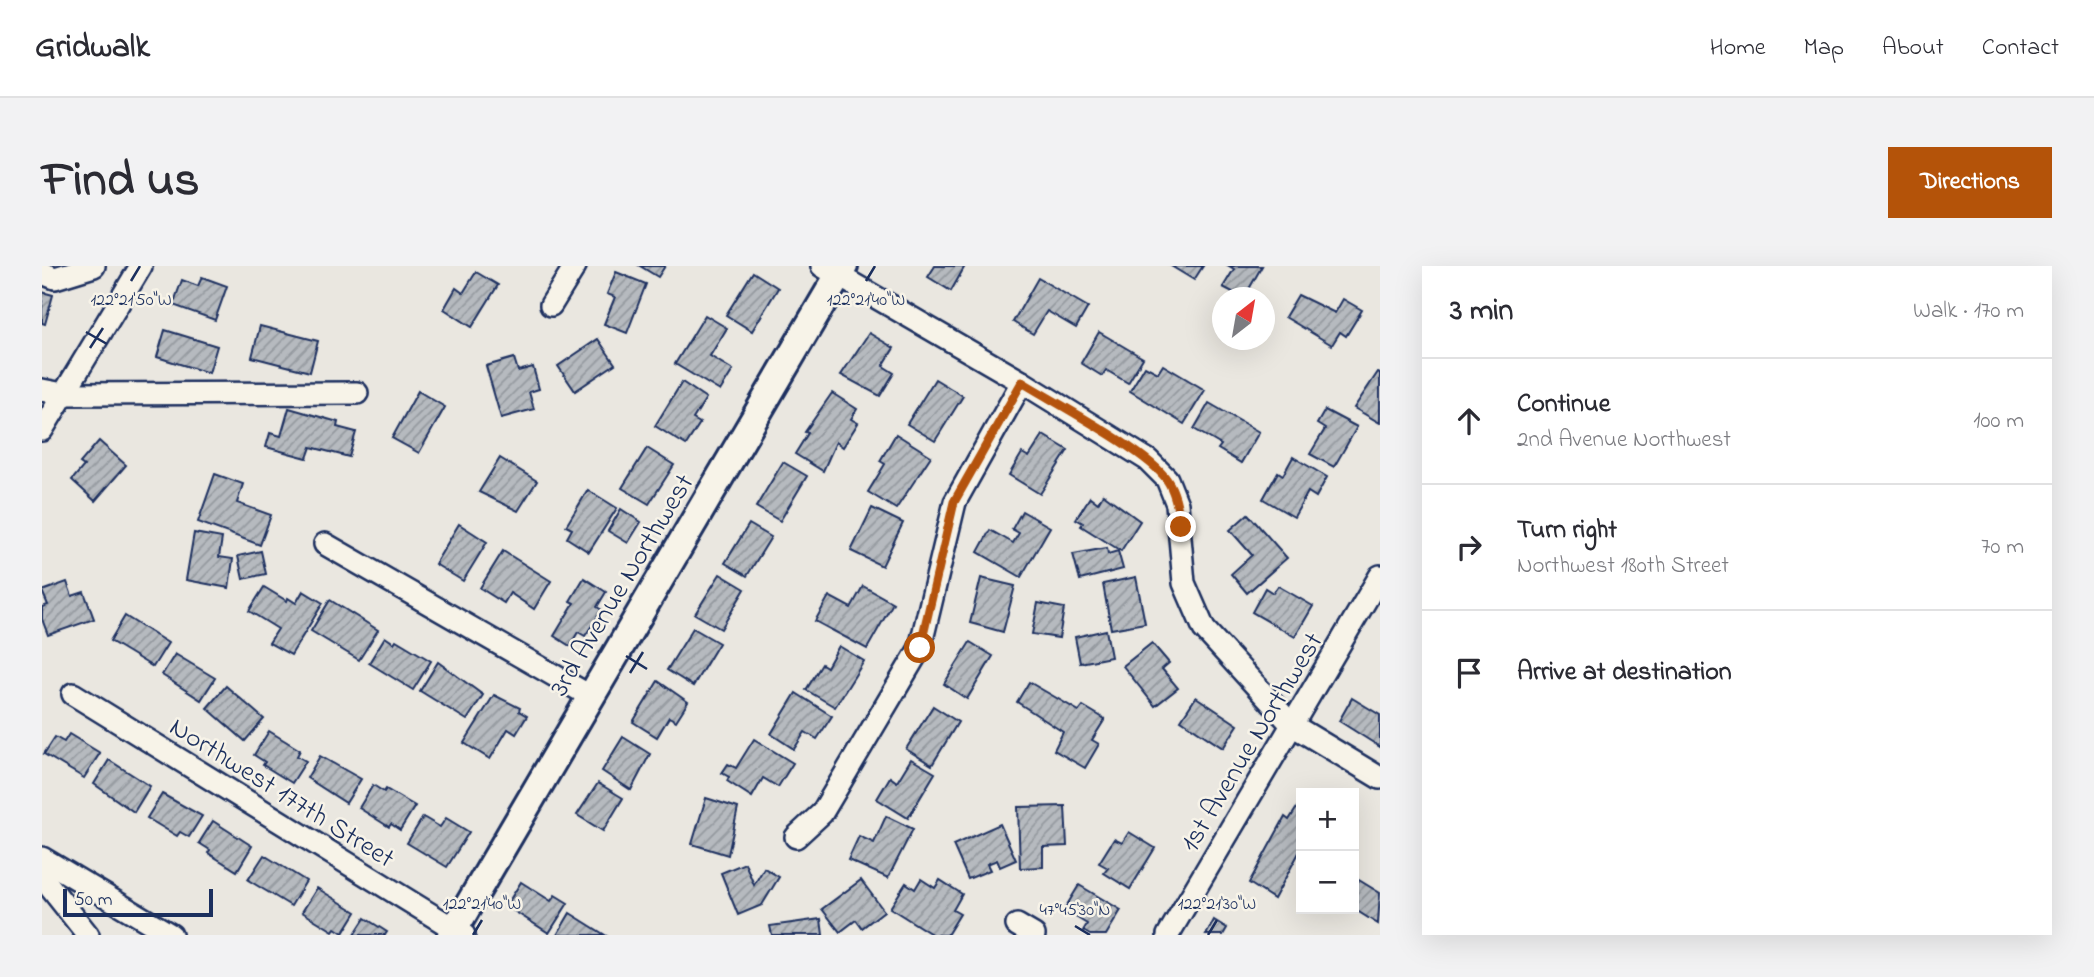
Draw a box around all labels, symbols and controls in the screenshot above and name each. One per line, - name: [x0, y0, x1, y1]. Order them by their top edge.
- text: Gridwalk: [35, 24, 150, 72]
- text: Home: [1710, 31, 1766, 66]
- text: Map: [1804, 31, 1844, 66]
- text: About: [1882, 31, 1944, 66]
- text: Contact: [1982, 31, 2059, 66]
- text: Find us: [42, 146, 199, 218]
- button: Directions: [1888, 147, 2052, 218]
- north arrow: [1212, 287, 1275, 350]
- text: 122°21'50"W: [90, 288, 172, 314]
- text: 122°21'40"W: [827, 288, 905, 314]
- text: 3 min: [1450, 290, 1513, 334]
- text: Walk · 170 m: [1913, 295, 2024, 328]
- text: Continue: [1517, 386, 1610, 424]
- icon: ahead: [1450, 402, 1488, 440]
- text: 100 m: [1973, 405, 2024, 438]
- text: 2nd Avenue Northwest: [1517, 424, 1731, 457]
- street label: 3rd Avenue Northwest: [540, 467, 706, 705]
- route end: [1165, 511, 1196, 542]
- text: Turn right: [1517, 512, 1617, 550]
- icon: right: [1450, 528, 1488, 566]
- text: 70 m: [1981, 531, 2024, 564]
- text: Northwest 180th Street: [1517, 550, 1729, 583]
- street label: 1st Avenue Northwest: [1171, 625, 1335, 860]
- route start: [904, 632, 935, 663]
- icon: arrive: [1450, 654, 1488, 692]
- text: Arrive at destination: [1517, 654, 1732, 692]
- street label: Northwest 177th Street: [161, 708, 402, 880]
- map controls: [1296, 788, 1359, 914]
- button: +: [1296, 788, 1359, 851]
- button: −: [1296, 851, 1359, 914]
- scale bar: [63, 886, 214, 918]
- text: 50 m: [74, 887, 113, 914]
- text: 122°21'40"W: [443, 892, 521, 918]
- text: 122°21'30"W: [1178, 892, 1256, 918]
- text: 47°45'30"N: [1040, 898, 1110, 924]

